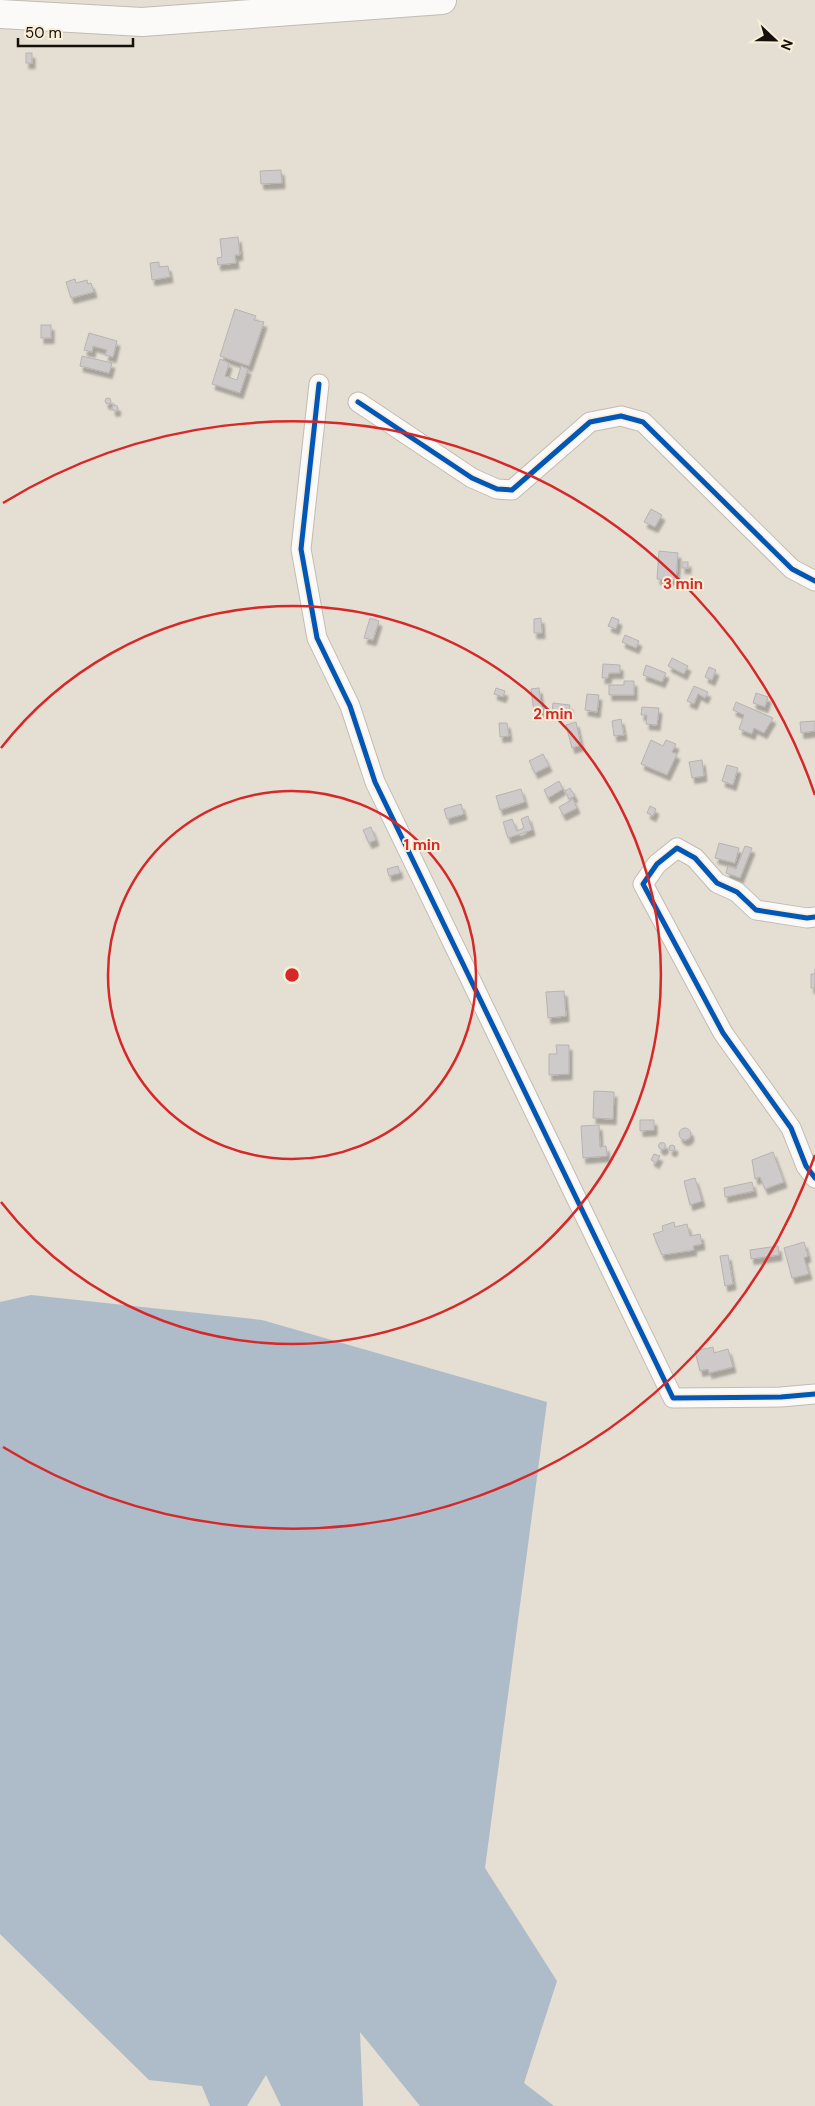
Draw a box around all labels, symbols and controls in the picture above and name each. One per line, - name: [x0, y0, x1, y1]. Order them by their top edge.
- scale bar: [18, 15, 132, 47]
- north arrow: [750, 15, 800, 65]
- text: 50 m: [25, 23, 62, 43]
- text: N: [777, 37, 797, 53]
- text: 3 min: [663, 574, 703, 594]
- text: 2 min: [533, 704, 573, 724]
- text: 1 min: [404, 835, 440, 855]
- centre of rings: [283, 966, 301, 984]

